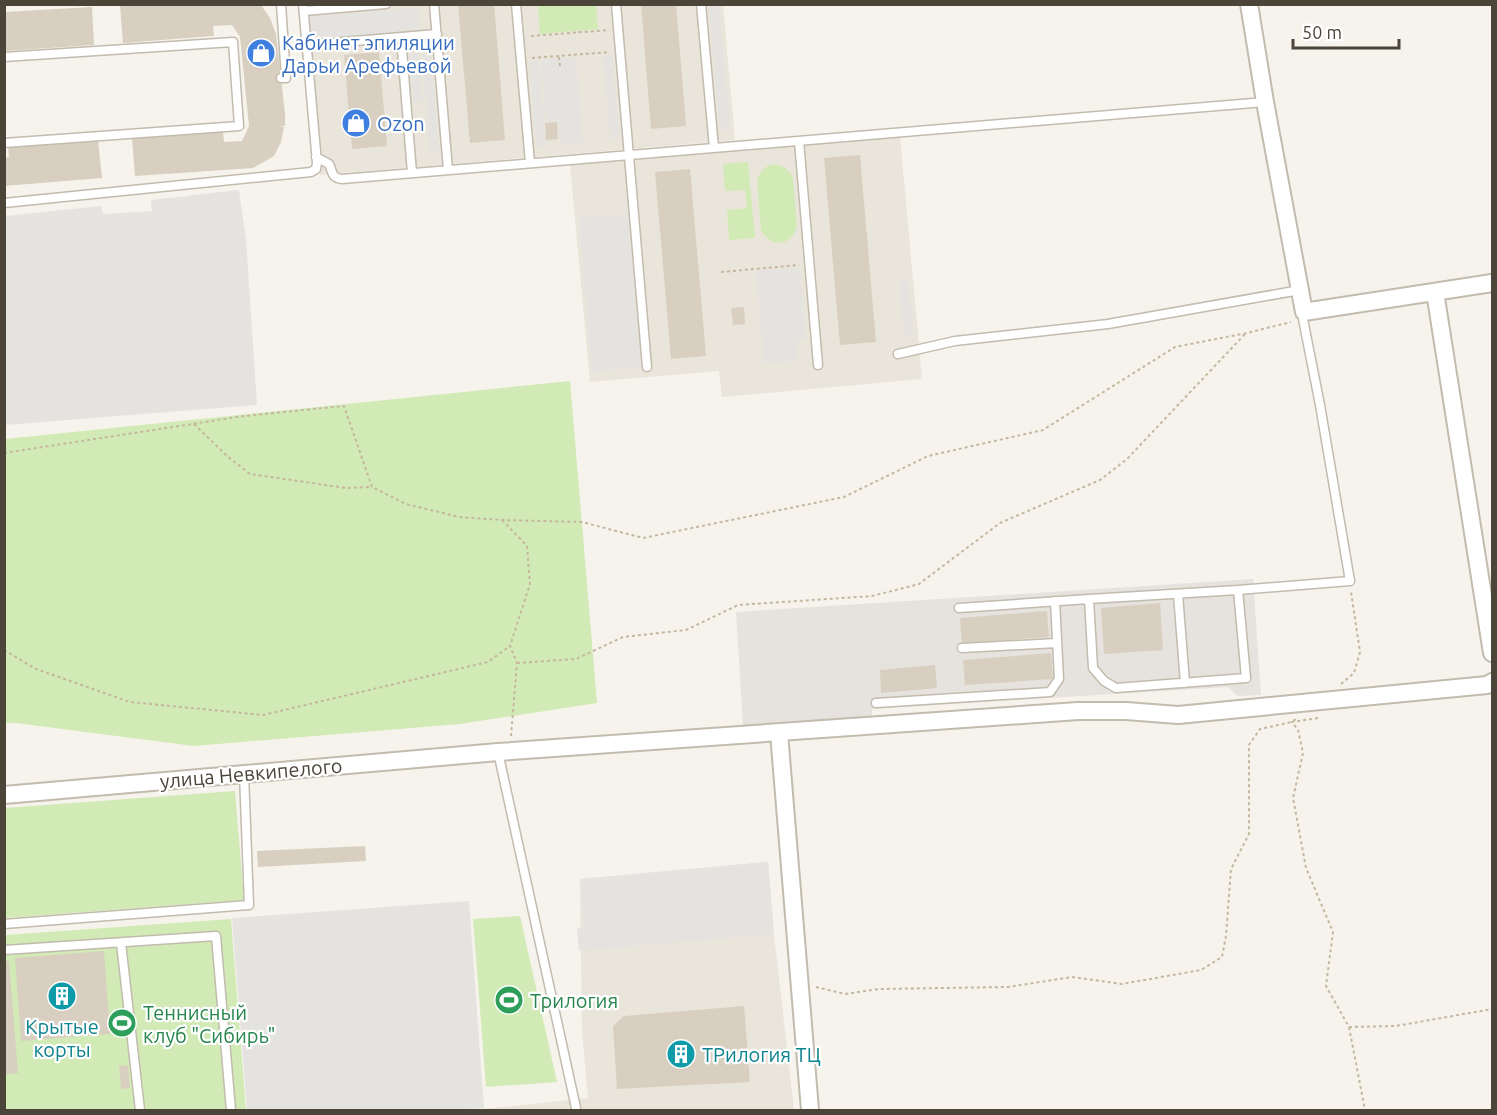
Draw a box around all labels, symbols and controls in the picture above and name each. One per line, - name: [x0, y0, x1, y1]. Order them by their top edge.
- scale bar: [1293, 12, 1400, 50]
- text: 50 m: [1302, 22, 1342, 42]
- place label: Кабинет эпиляции Дарьи Арефьевой: [282, 31, 455, 77]
- shop icon: Кабинет эпиляции Дарьи Арефьевой: [245, 37, 277, 69]
- shop icon: Ozon: [340, 107, 372, 139]
- place label: Ozon: [377, 112, 425, 135]
- street label: улица Невкипелого: [159, 754, 343, 792]
- building icon: Крытые корты: [46, 980, 78, 1012]
- sports icon: Трилогия: [493, 984, 525, 1016]
- place label: Трилогия: [530, 989, 618, 1012]
- place label: Теннисный клуб "Сибирь": [143, 1001, 275, 1047]
- sports icon: Теннисный клуб "Сибирь": [106, 1007, 138, 1039]
- place label: Крытые корты: [25, 1015, 99, 1061]
- building icon: ТРилогия ТЦ: [665, 1038, 697, 1070]
- place label: ТРилогия ТЦ: [702, 1043, 821, 1066]

